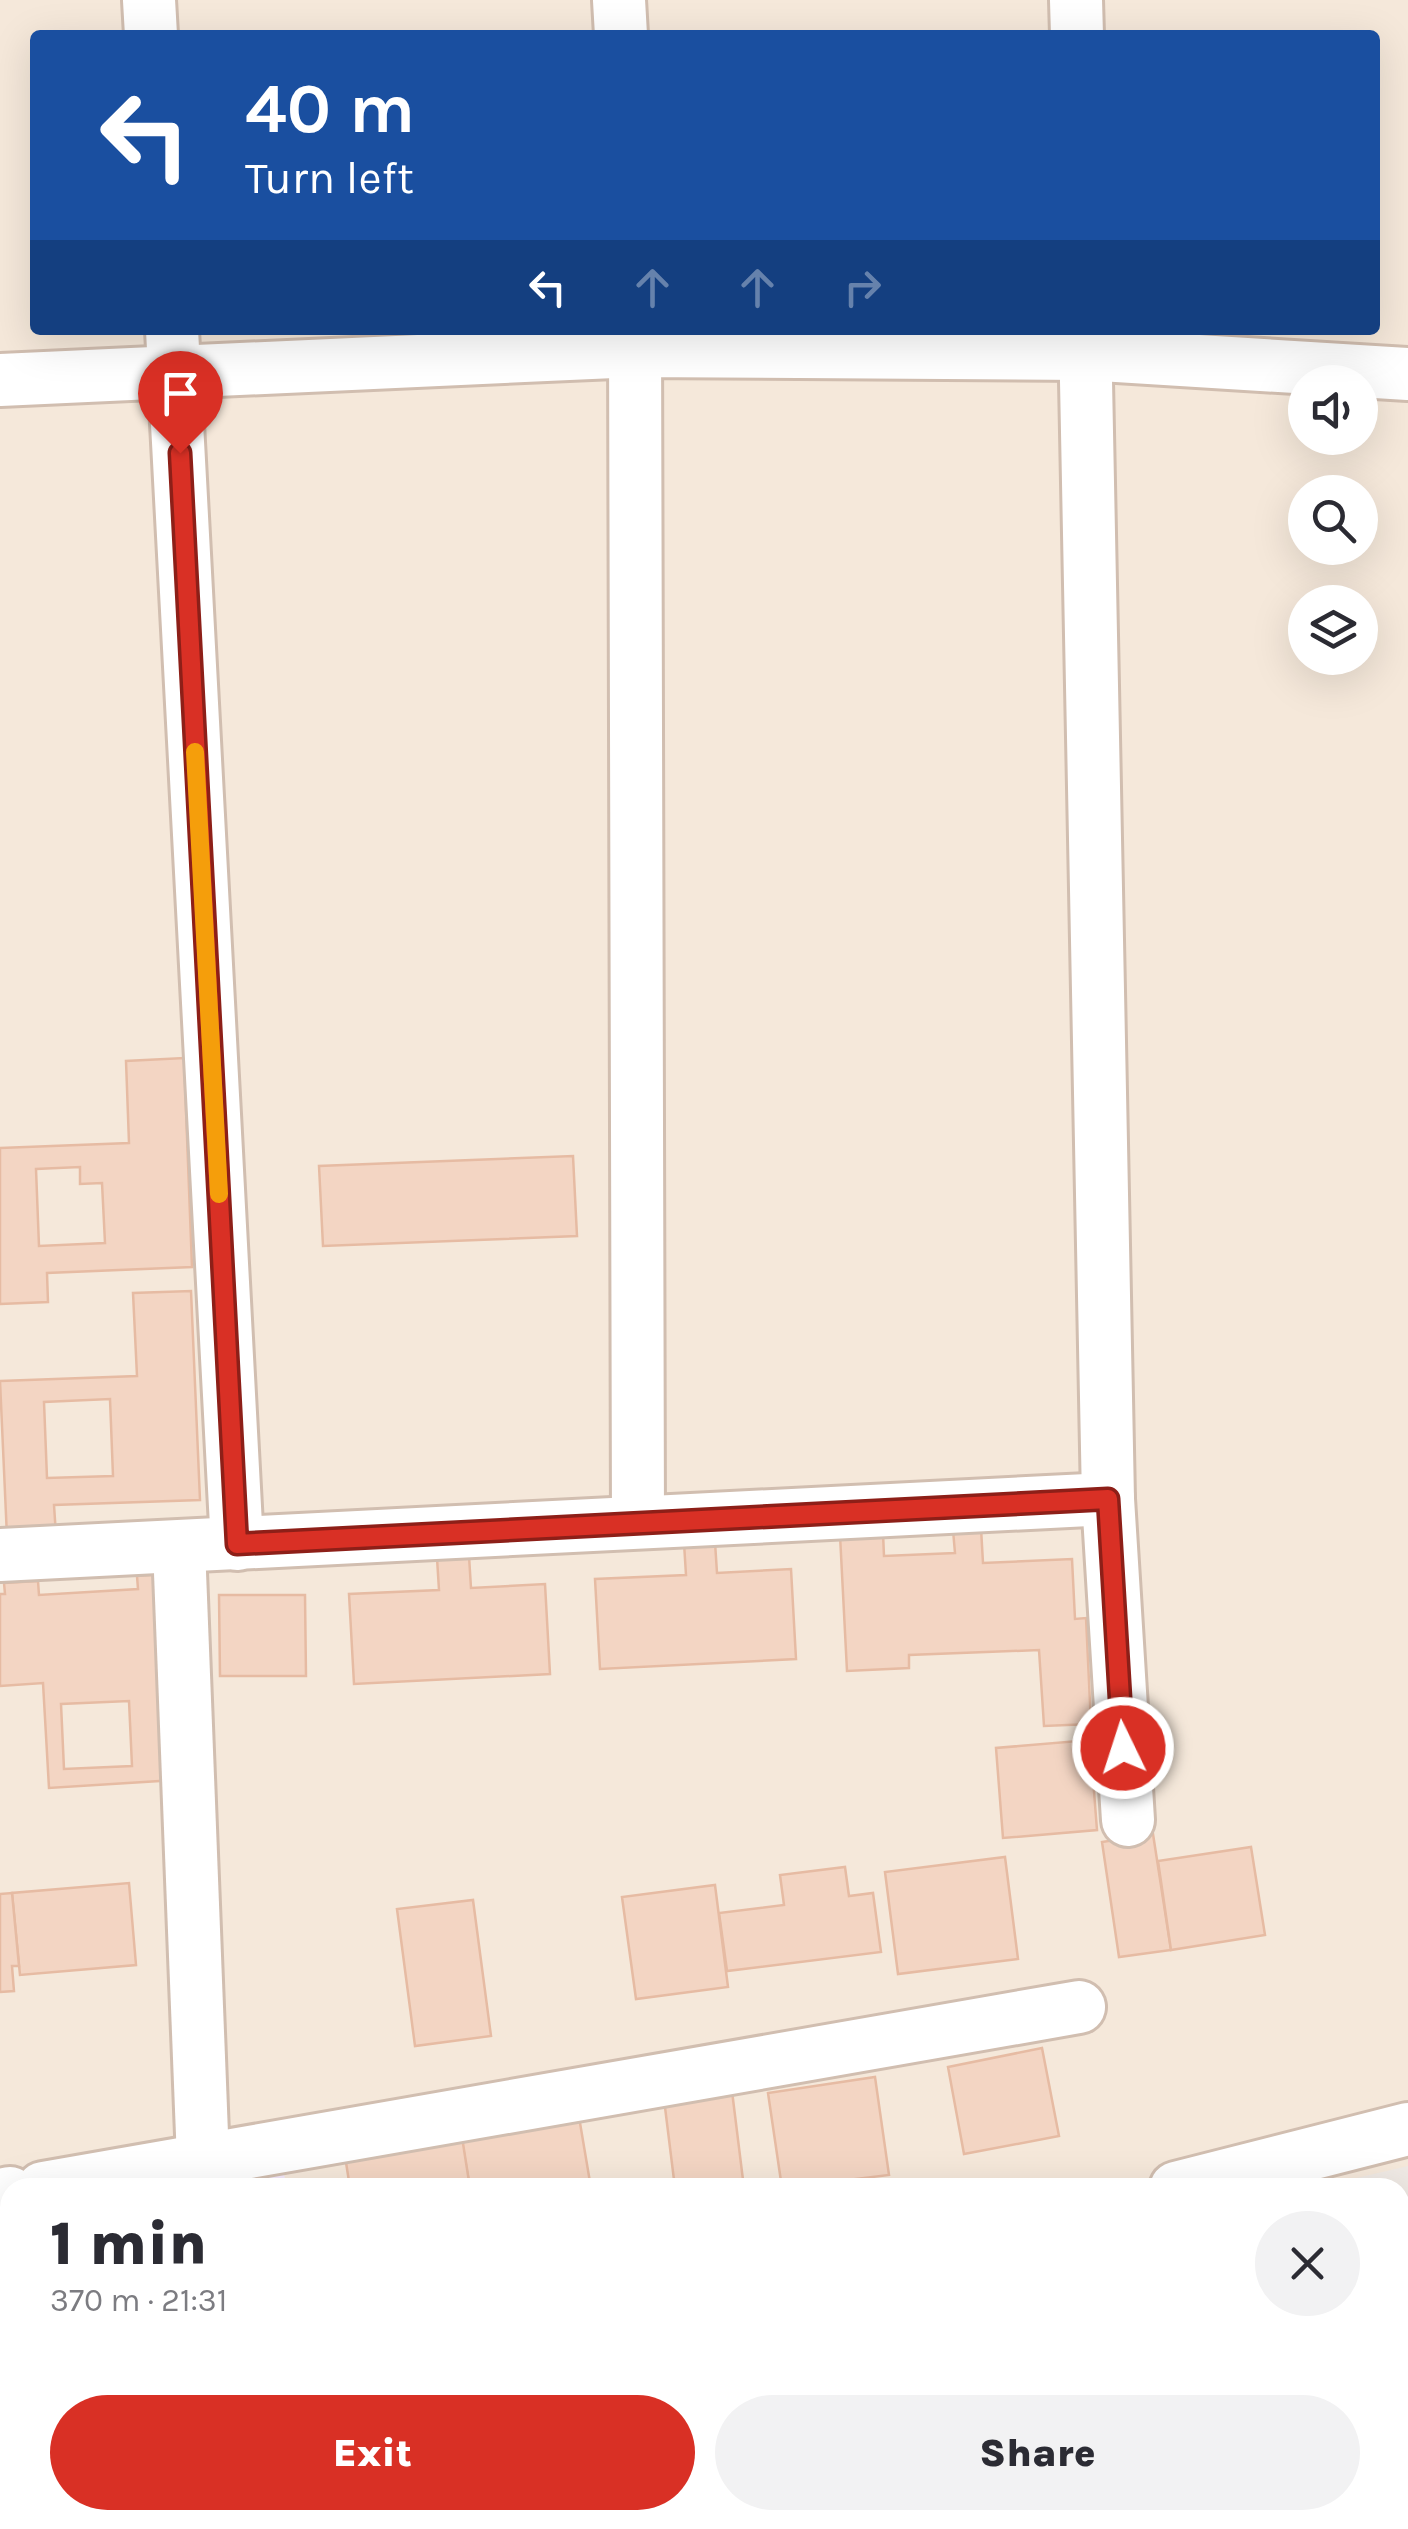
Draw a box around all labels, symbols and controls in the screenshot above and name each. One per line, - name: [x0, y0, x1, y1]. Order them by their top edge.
- text: 40 m: [245, 68, 415, 150]
- icon: left: [80, 70, 210, 200]
- text: Turn left: [245, 152, 414, 204]
- icon: left: [520, 260, 575, 315]
- icon: ahead: [625, 260, 680, 315]
- icon: ahead: [730, 260, 785, 315]
- icon: right: [835, 260, 890, 315]
- pin: [138, 351, 223, 454]
- map controls: [1288, 365, 1378, 675]
- button: sound: [1288, 365, 1378, 455]
- icon: arrive: [153, 366, 208, 421]
- button: search: [1288, 475, 1378, 565]
- button: layers: [1288, 585, 1378, 675]
- position arrow: [1071, 1696, 1175, 1800]
- text: 1 min: [50, 2209, 207, 2279]
- button: close: [1255, 2211, 1360, 2316]
- text: 370 m · 21:31: [50, 2282, 227, 2319]
- button: Exit: [50, 2395, 695, 2510]
- button: Share: [715, 2395, 1360, 2510]

